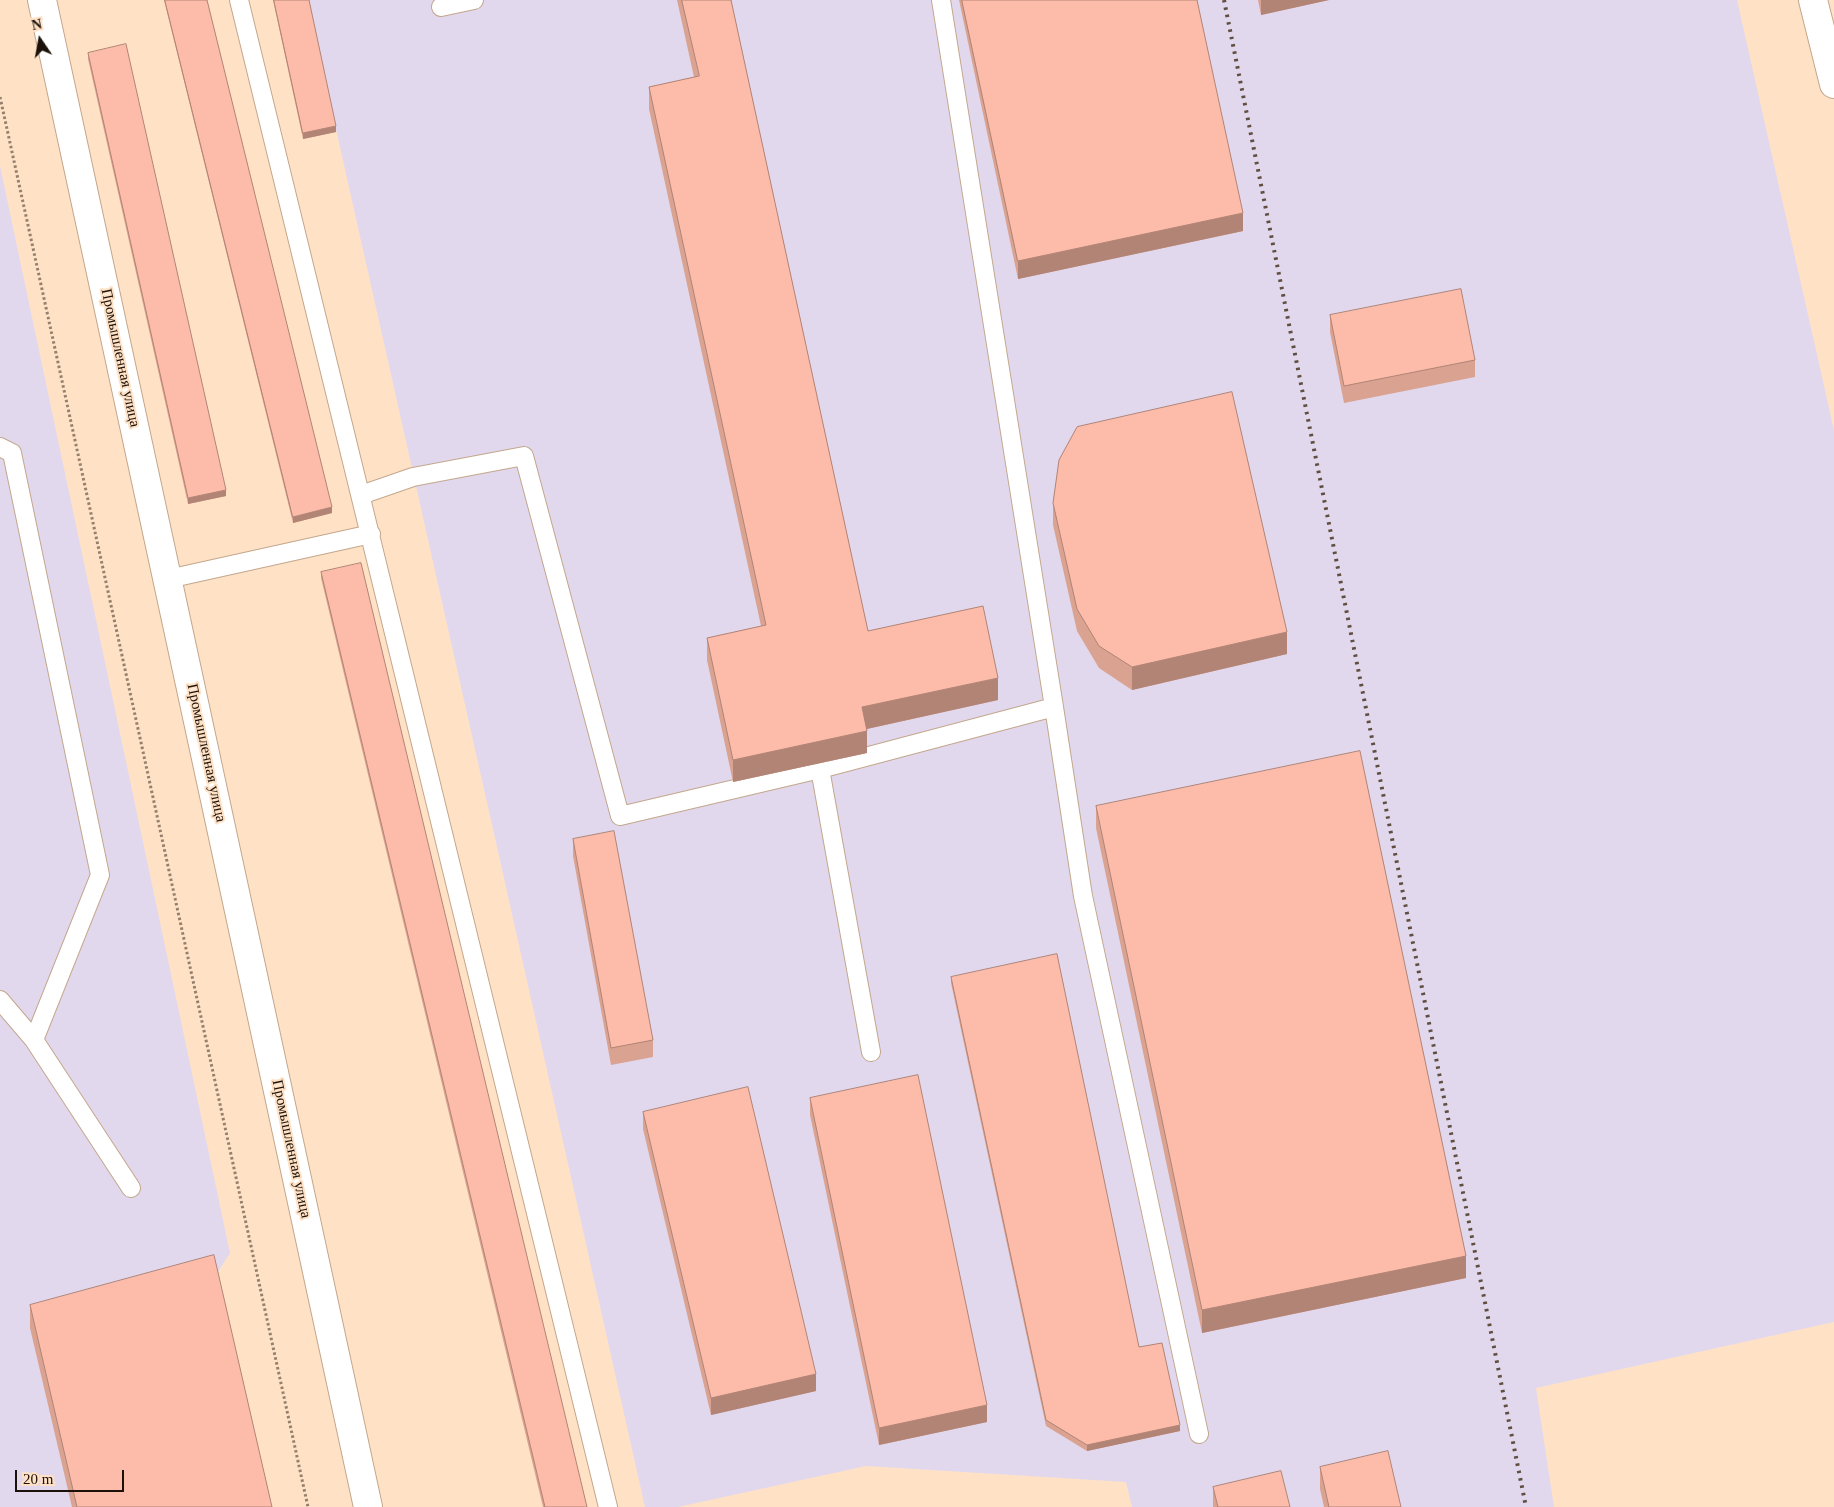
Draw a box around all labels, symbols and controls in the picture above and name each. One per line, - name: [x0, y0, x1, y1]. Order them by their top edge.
- north arrow: [15, 15, 65, 65]
- text: N: [30, 16, 43, 33]
- street label: Промышленная улица: [97, 287, 143, 429]
- street label: Промышленная улица: [183, 682, 229, 824]
- street label: Промышленная улица: [268, 1078, 314, 1220]
- scale bar: [18, 1460, 126, 1492]
- text: 20 m: [23, 1471, 53, 1487]

